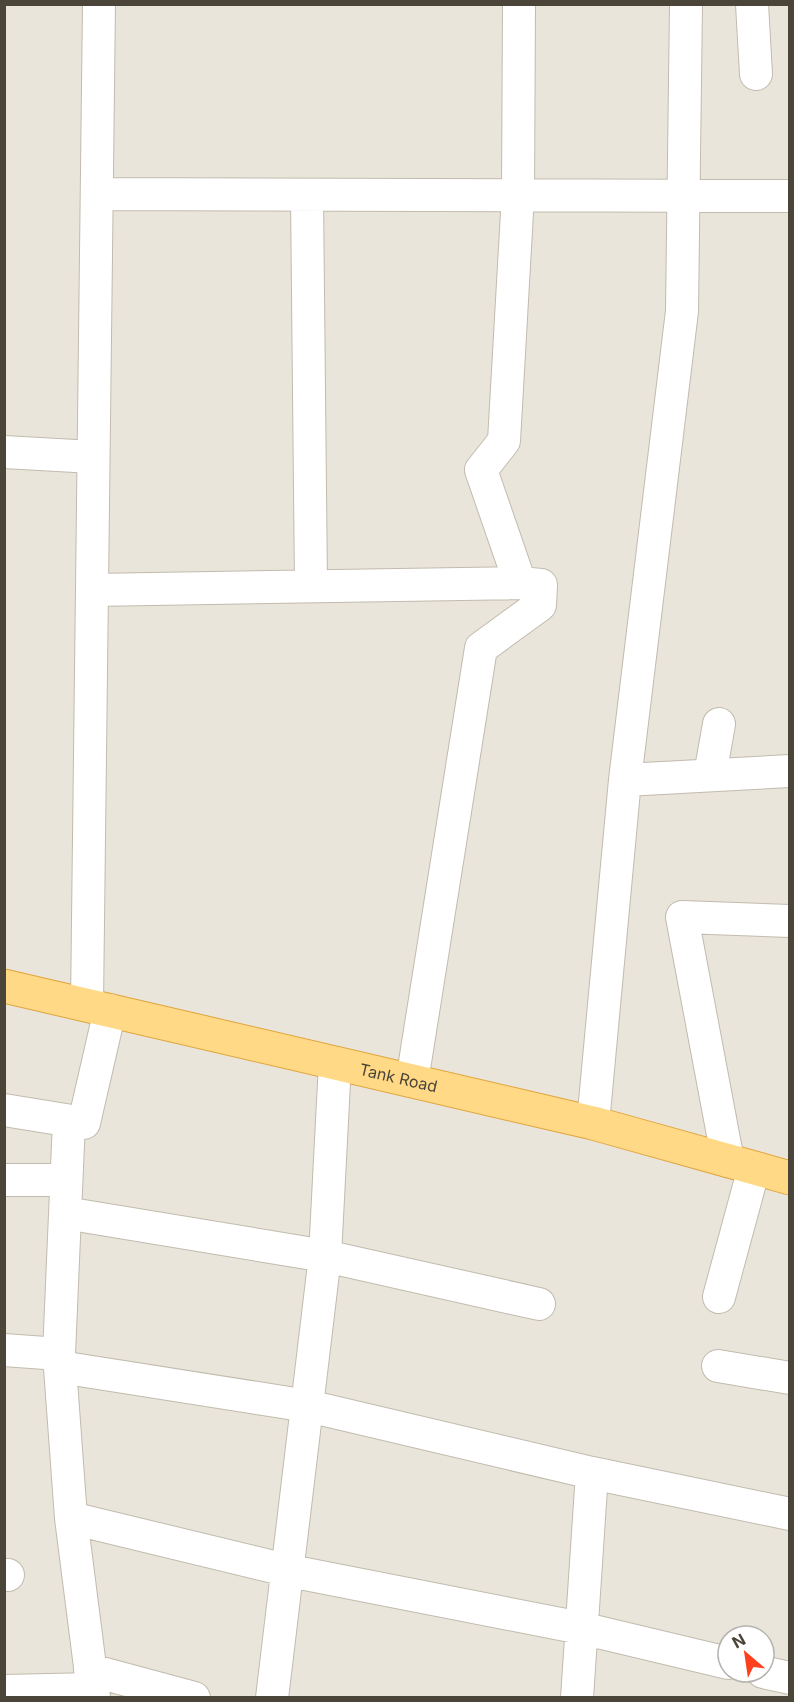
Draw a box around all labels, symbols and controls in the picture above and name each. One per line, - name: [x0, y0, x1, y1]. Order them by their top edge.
- street label: Tank Road: [358, 1059, 439, 1096]
- north arrow: [716, 1624, 776, 1684]
- text: N: [729, 1629, 749, 1653]

